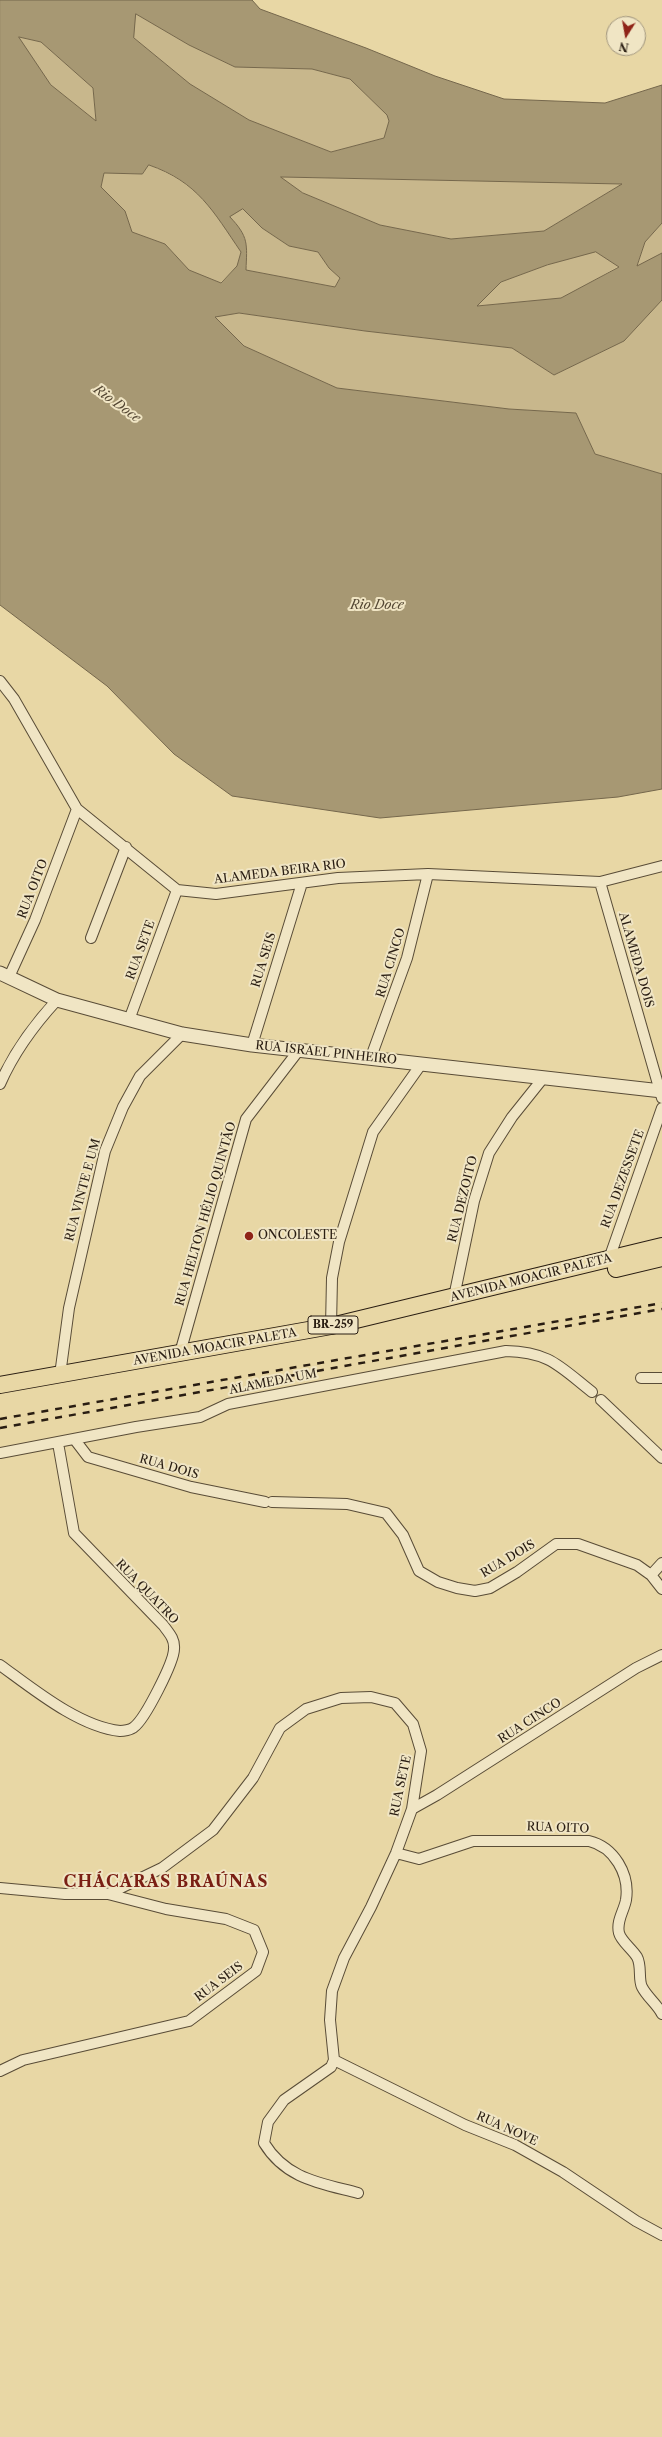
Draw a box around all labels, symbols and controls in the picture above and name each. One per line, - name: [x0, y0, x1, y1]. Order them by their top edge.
- north arrow: [606, 16, 646, 56]
- text: N: [618, 39, 630, 55]
- water label: Rio Doce: [91, 382, 143, 426]
- water label: Rio Doce: [350, 597, 404, 613]
- street label: RUA OITO: [15, 857, 51, 921]
- street label: ALAMEDA BEIRA RIO: [213, 857, 347, 887]
- street label: ALAMEDA DOIS: [615, 911, 657, 1009]
- street label: RUA SETE: [124, 918, 158, 982]
- street label: RUA CINCO: [374, 926, 408, 1000]
- street label: RUA SEIS: [249, 931, 279, 989]
- street label: RUA ISRAEL PINHEIRO: [255, 1038, 397, 1068]
- street label: RUA HELTON HÉLIO QUINTÃO: [173, 1120, 239, 1308]
- street label: RUA DEZESSETE: [598, 1128, 648, 1230]
- street label: RUA VINTE E UM: [62, 1137, 104, 1243]
- street label: RUA DEZOITO: [445, 1154, 481, 1244]
- place label: ONCOLESTE: [258, 1229, 337, 1243]
- marker: ONCOLESTE: [243, 1230, 255, 1242]
- street label: AVENIDA MOACIR PALETA: [449, 1251, 613, 1305]
- road number: BR-259: [308, 1316, 358, 1334]
- street label: AVENIDA MOACIR PALETA: [132, 1326, 298, 1368]
- street label: ALAMEDA UM: [228, 1366, 318, 1398]
- street label: RUA DOIS: [138, 1452, 200, 1482]
- street label: RUA DOIS: [478, 1537, 538, 1581]
- street label: RUA QUATRO: [113, 1557, 181, 1627]
- street label: RUA CINCO: [496, 1695, 564, 1747]
- street label: RUA SETE: [387, 1754, 415, 1818]
- street label: RUA OITO: [526, 1820, 590, 1836]
- district label: CHÁCARAS BRAÚNAS: [64, 1872, 268, 1892]
- street label: RUA SEIS: [192, 1959, 246, 2005]
- street label: RUA NOVE: [474, 2109, 540, 2149]

